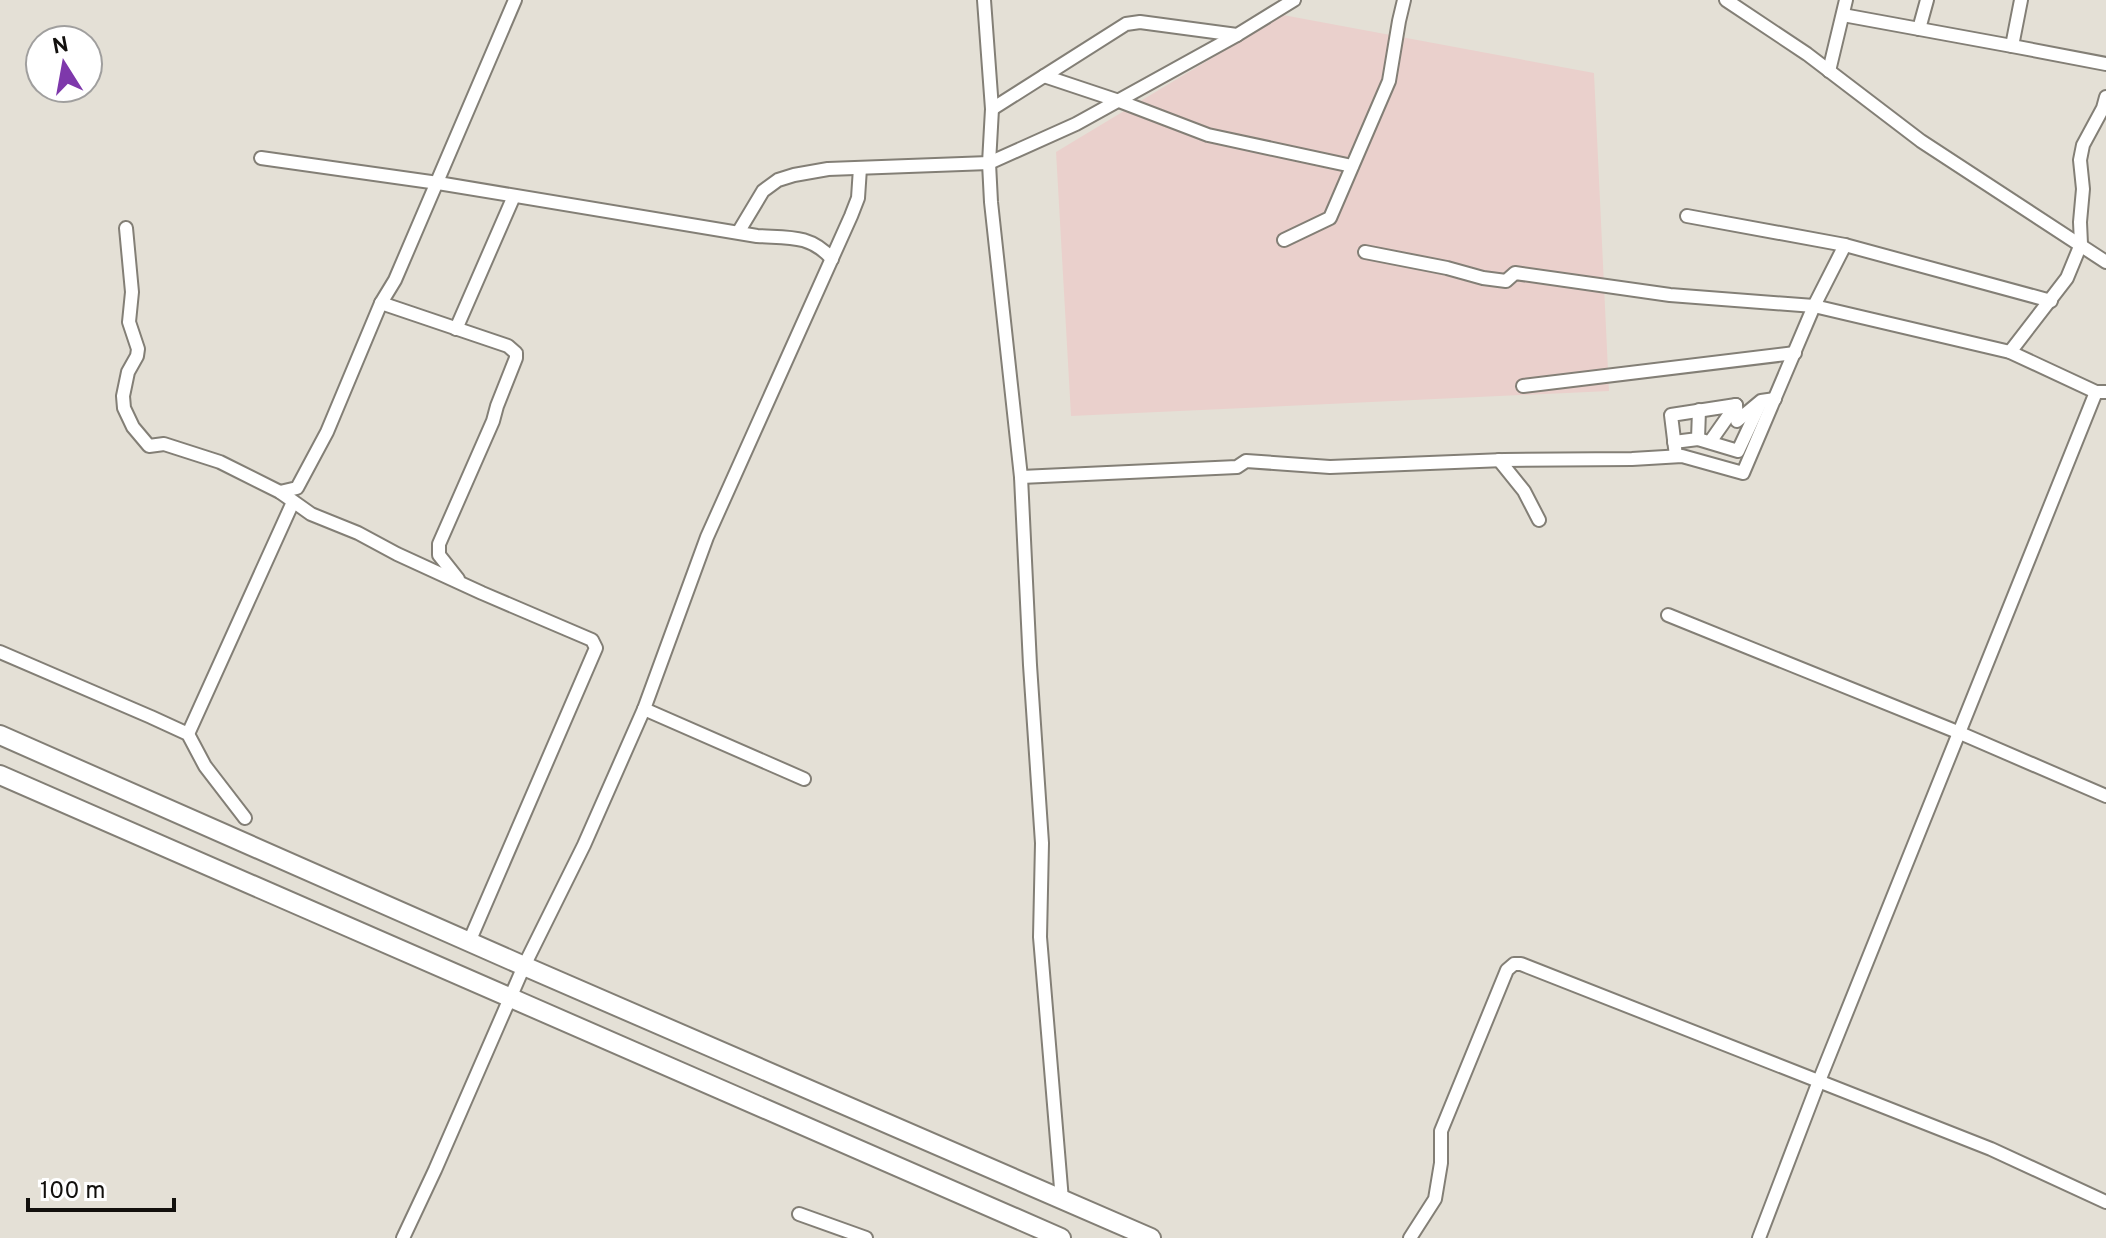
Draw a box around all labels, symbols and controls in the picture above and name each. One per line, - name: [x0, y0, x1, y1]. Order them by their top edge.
- north arrow: [24, 24, 104, 104]
- text: N: [50, 32, 71, 62]
- scale bar: [28, 1162, 174, 1212]
- text: 100 m: [40, 1177, 106, 1207]

